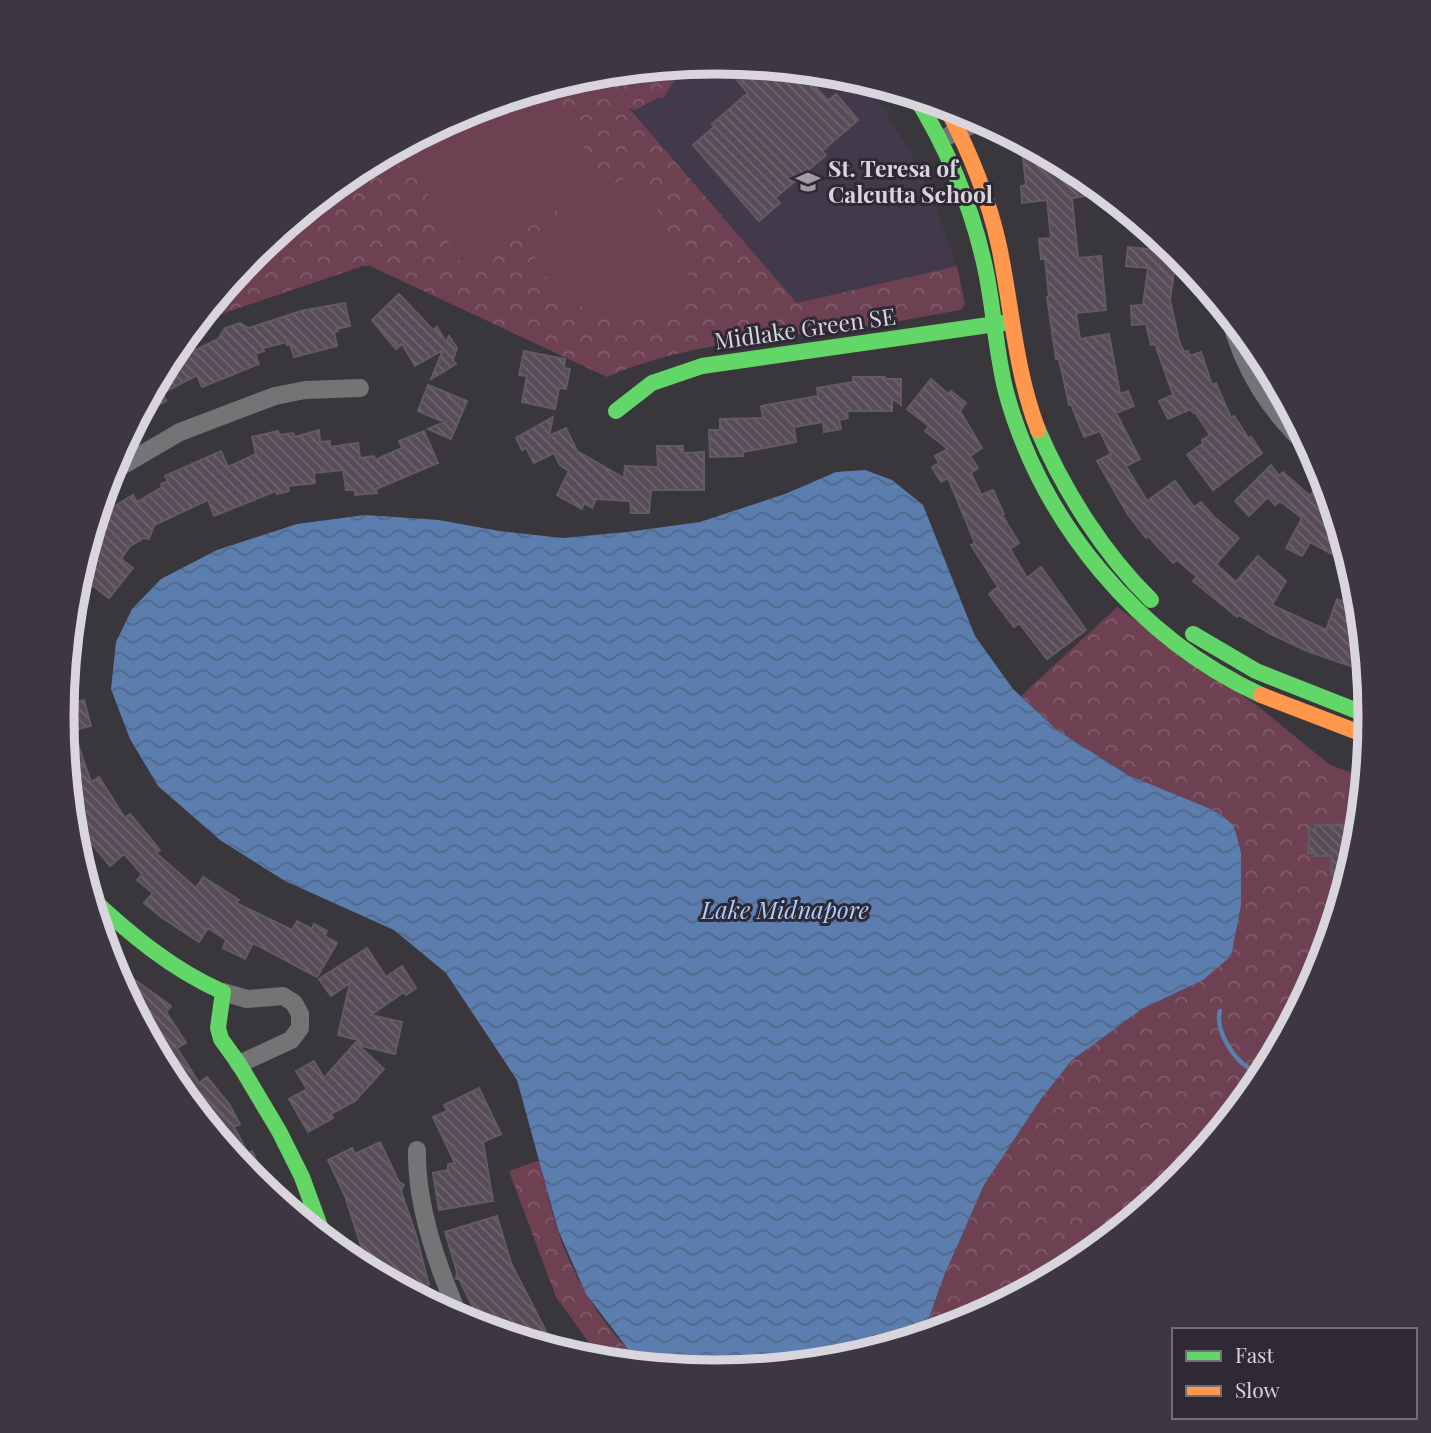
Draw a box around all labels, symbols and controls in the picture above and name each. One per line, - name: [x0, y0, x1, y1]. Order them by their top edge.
- place label: St. Teresa of Calcutta School: [828, 152, 993, 209]
- school or university icon: St. Teresa of Calcutta School: [794, 168, 822, 196]
- street label: Midlake Green SE: [712, 299, 897, 356]
- water label: Lake Midnapore: [700, 893, 869, 925]
- legend: [1172, 1328, 1417, 1419]
- text: Fast: [1235, 1340, 1274, 1368]
- text: Slow: [1235, 1375, 1280, 1403]

